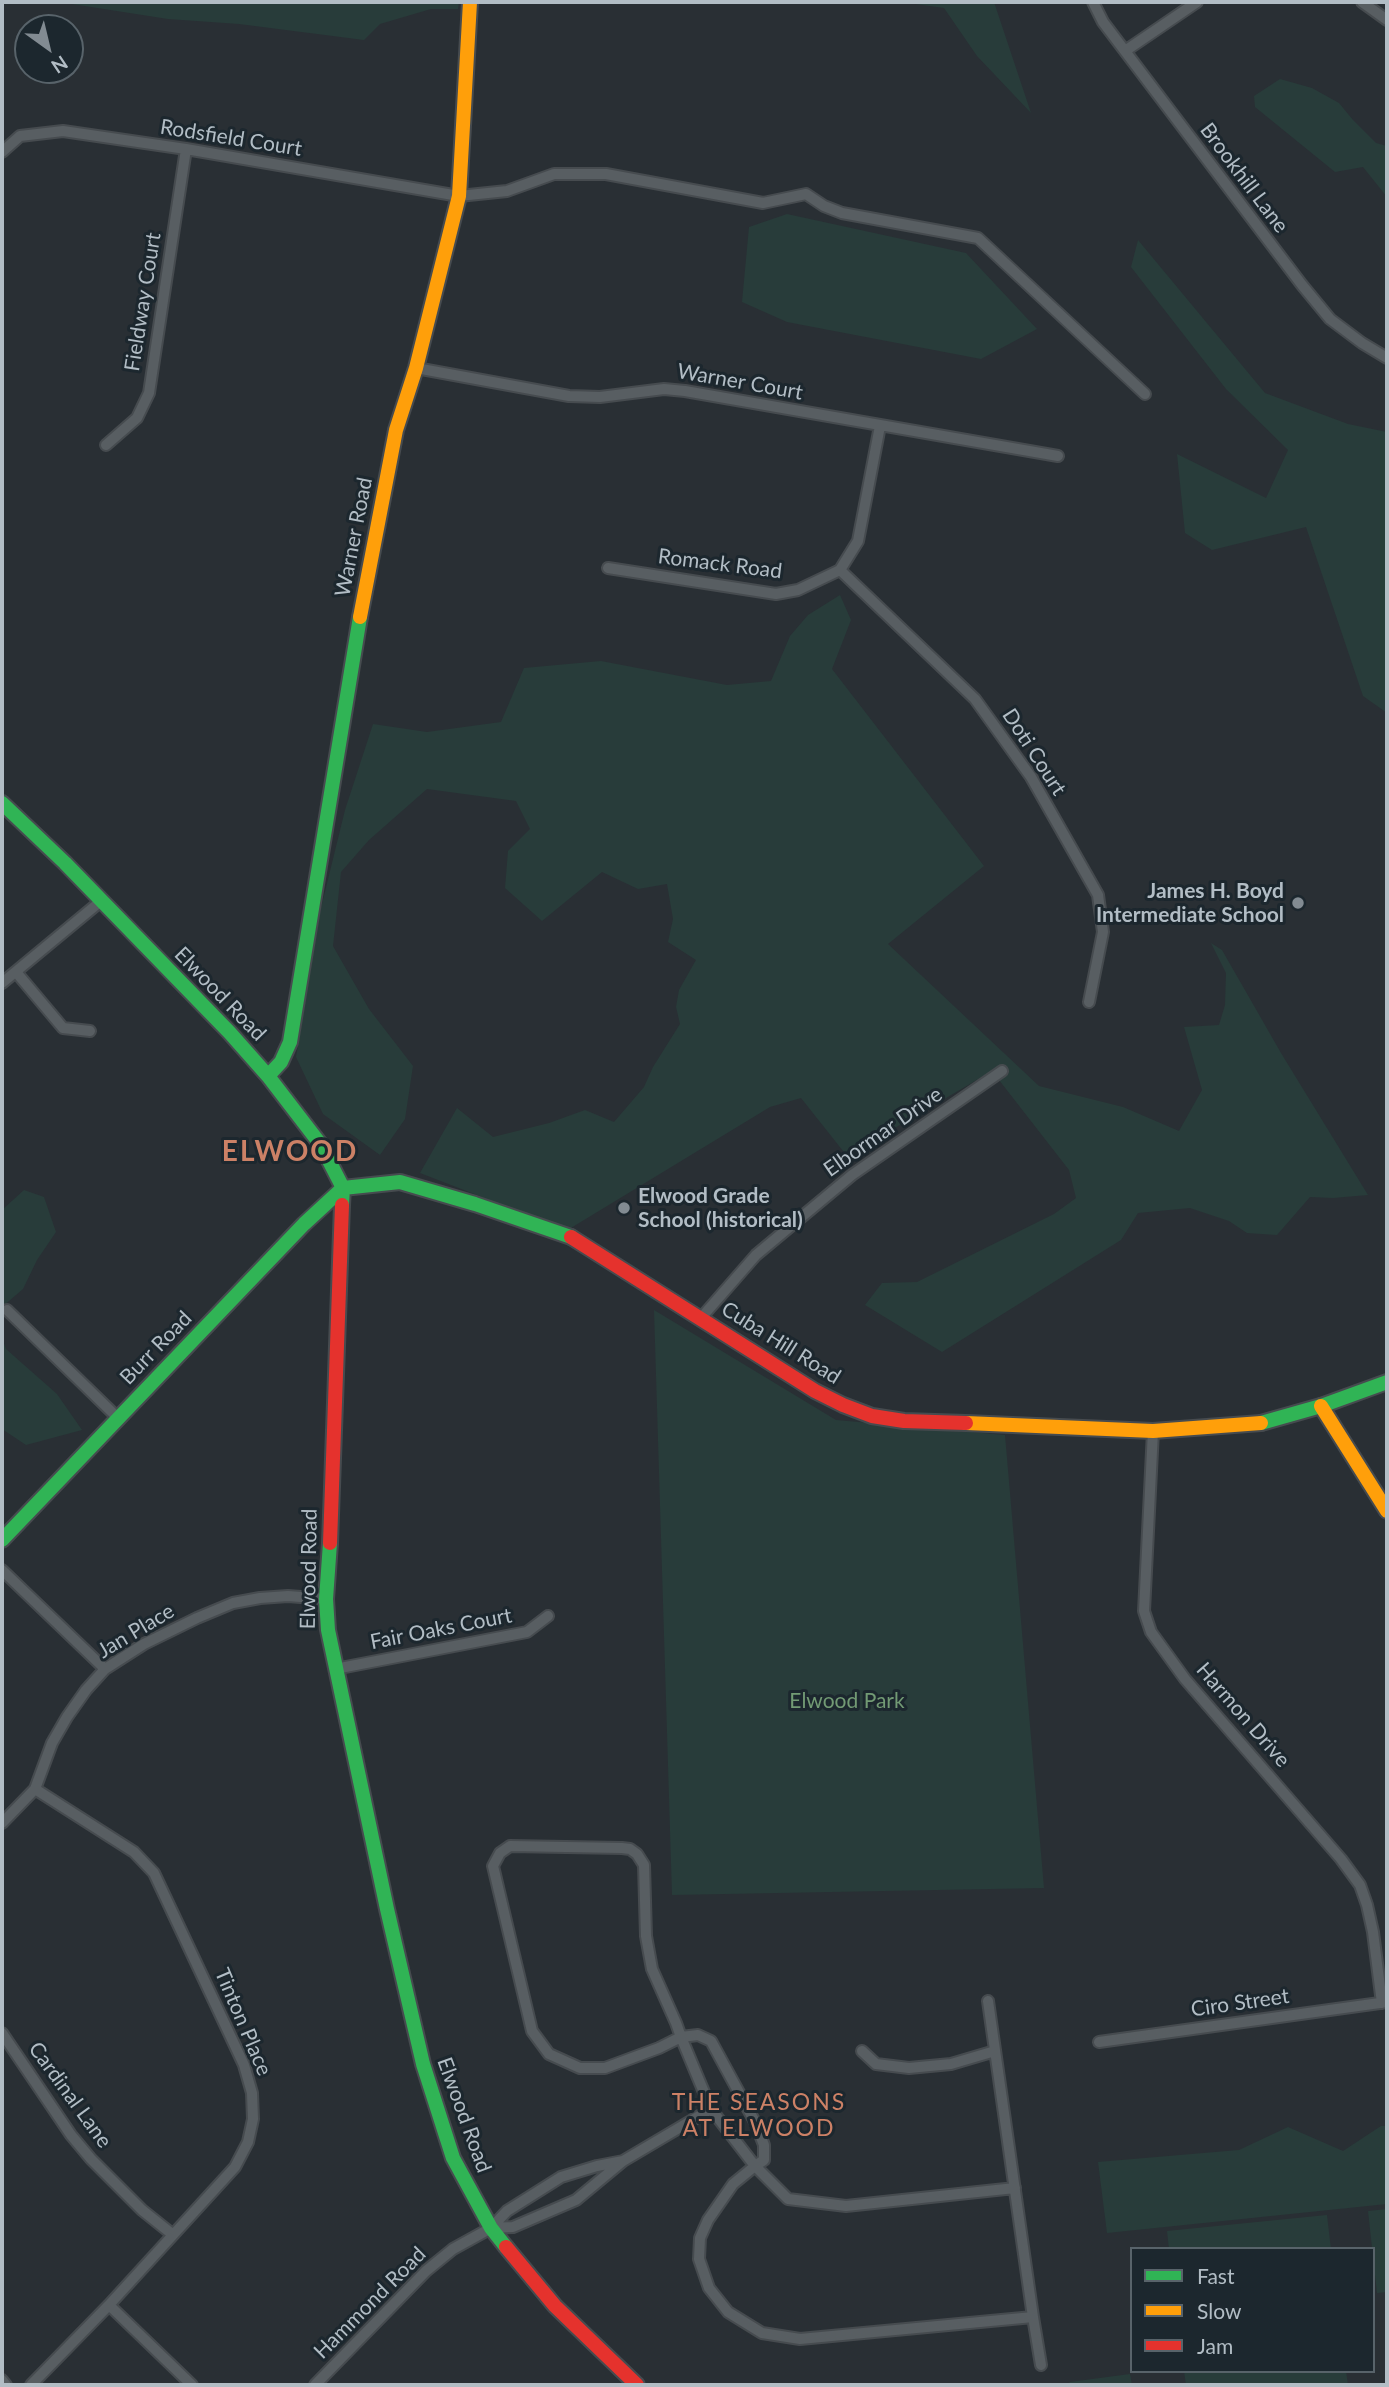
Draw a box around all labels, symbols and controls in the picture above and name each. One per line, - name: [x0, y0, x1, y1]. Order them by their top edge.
- north arrow: [14, 14, 84, 84]
- text: N: [47, 52, 72, 79]
- street label: Rodsfield Court: [158, 114, 304, 162]
- street label: Brookhill Lane: [1194, 118, 1294, 238]
- street label: Fieldway Court: [120, 231, 166, 373]
- street label: Warner Court: [675, 359, 805, 405]
- street label: Warner Road: [330, 475, 378, 599]
- street label: Romack Road: [657, 544, 783, 584]
- street label: Doti Court: [997, 704, 1071, 800]
- place label: James H. Boyd Intermediate School: [1096, 878, 1284, 928]
- marker: James H. Boyd Intermediate School: [1290, 895, 1306, 911]
- street label: Elwood Road: [169, 942, 271, 1046]
- street label: Elbormar Drive: [819, 1082, 947, 1182]
- district label: ELWOOD: [223, 1135, 357, 1169]
- place label: Elwood Grade School (historical): [638, 1183, 803, 1233]
- marker: Elwood Grade School (historical): [616, 1200, 632, 1216]
- street label: Cuba Hill Road: [717, 1296, 845, 1390]
- street label: Burr Road: [115, 1306, 197, 1390]
- street label: Elwood Road: [295, 1508, 323, 1630]
- street label: Jan Place: [93, 1598, 179, 1664]
- street label: Fair Oaks Court: [368, 1603, 514, 1655]
- street label: Harmon Drive: [1191, 1658, 1295, 1772]
- park label: Elwood Park: [789, 1688, 905, 1714]
- street label: Tinton Place: [209, 1964, 277, 2080]
- street label: Ciro Street: [1189, 1984, 1291, 2022]
- street label: Cardinal Lane: [23, 2037, 117, 2153]
- street label: Elwood Road: [431, 2054, 497, 2176]
- district label: THE SEASONS AT ELWOOD: [673, 2089, 845, 2143]
- street label: Hammond Road: [309, 2242, 431, 2364]
- legend: [1130, 2247, 1375, 2373]
- text: Fast: [1197, 2263, 1234, 2288]
- text: Slow: [1197, 2298, 1241, 2323]
- text: Jam: [1197, 2333, 1233, 2358]

